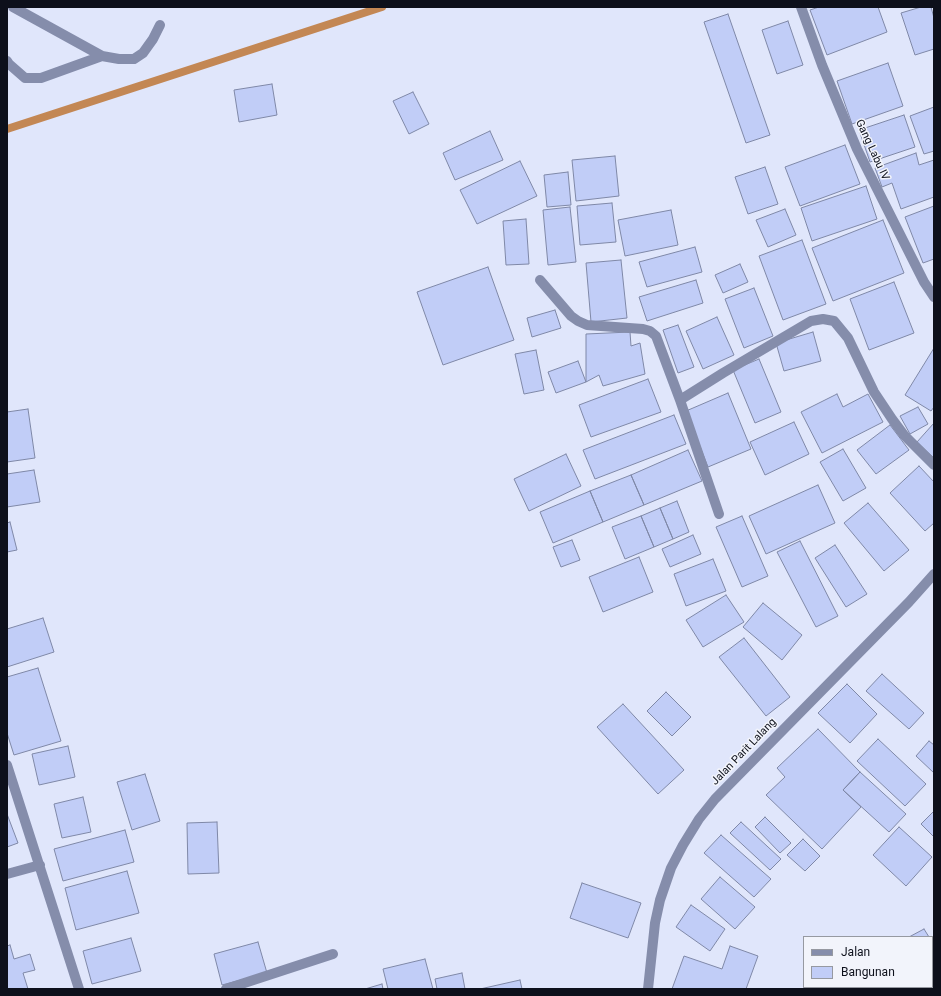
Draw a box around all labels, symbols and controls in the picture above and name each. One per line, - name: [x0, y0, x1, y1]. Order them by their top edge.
- street label: Gang Labu IV: [852, 118, 892, 182]
- street label: Jalan Parit Lalang: [709, 716, 779, 788]
- legend: [803, 936, 933, 988]
- text: Jalan: [841, 945, 870, 959]
- text: Bangunan: [841, 965, 895, 979]

